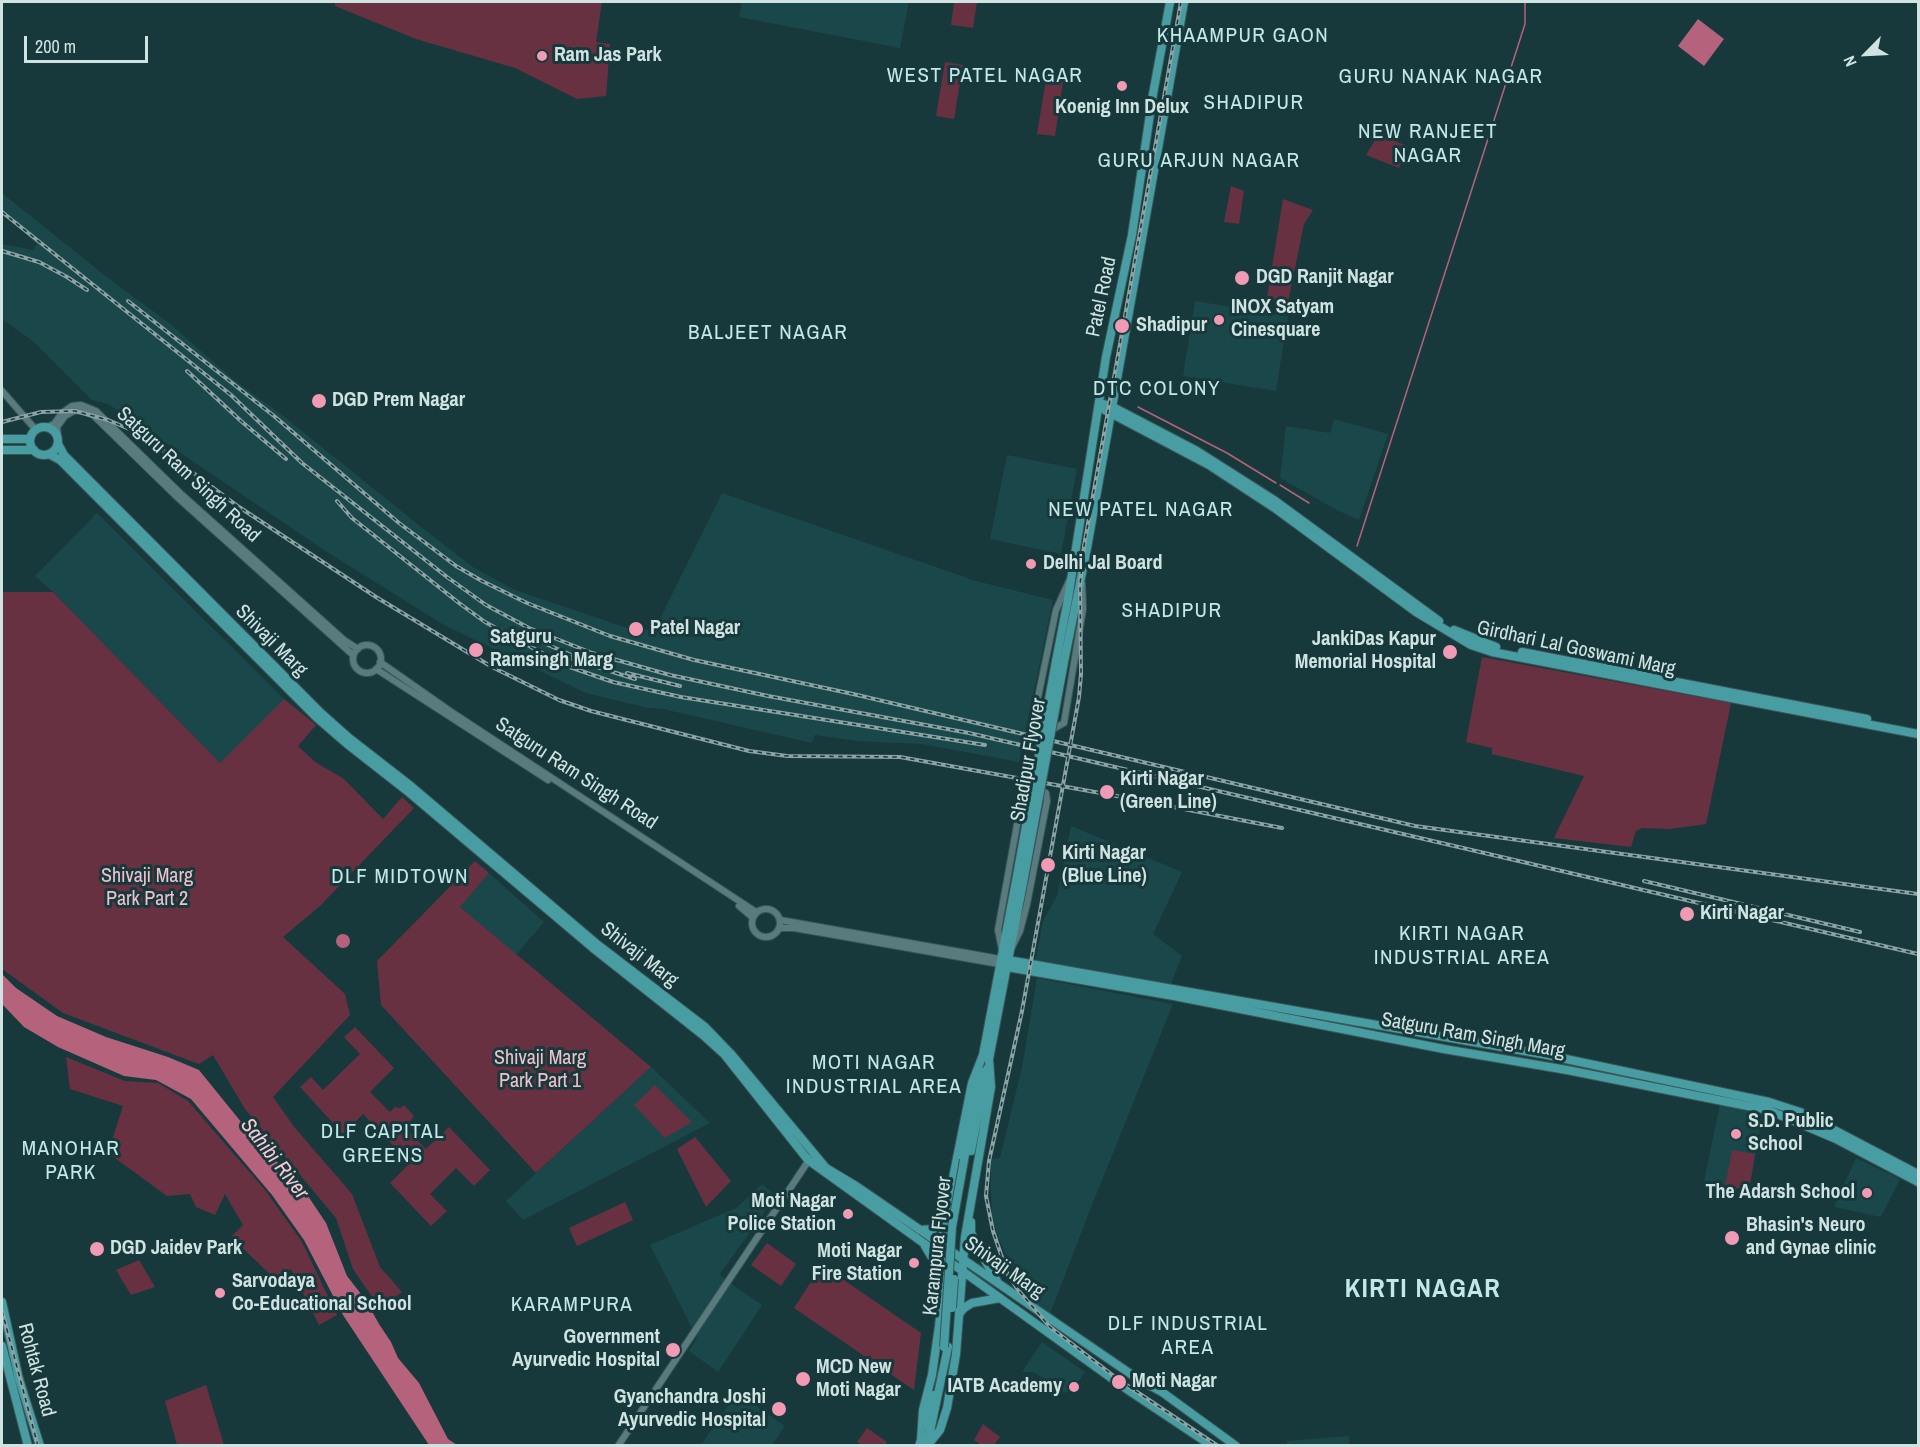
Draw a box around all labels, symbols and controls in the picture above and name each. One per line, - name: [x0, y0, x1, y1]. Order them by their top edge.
- district label: KHAAMPUR GAON: [1157, 23, 1329, 49]
- scale bar: [27, 24, 152, 62]
- north arrow: [1836, 24, 1896, 84]
- text: 200 m: [35, 34, 76, 59]
- place label: Ram Jas Park: [554, 44, 662, 68]
- marker: Ram Jas Park: [535, 49, 549, 63]
- text: N: [1838, 53, 1862, 70]
- district label: WEST PATEL NAGAR: [887, 63, 1083, 89]
- district label: GURU NANAK NAGAR: [1339, 64, 1543, 90]
- marker: Koenig Inn Delux: [1115, 79, 1129, 93]
- district label: SHADIPUR: [1204, 90, 1304, 116]
- place label: Koenig Inn Delux: [1055, 96, 1189, 120]
- district label: NEW RANJEET NAGAR: [1358, 119, 1498, 169]
- district label: GURU ARJUN NAGAR: [1098, 148, 1300, 174]
- street label: Patel Road: [1082, 255, 1122, 339]
- place label: DGD Ranjit Nagar: [1256, 266, 1394, 290]
- marker: DGD Ranjit Nagar: [1233, 269, 1251, 287]
- place label: INOX Satyam Cinesquare: [1231, 296, 1334, 343]
- marker: INOX Satyam Cinesquare: [1212, 313, 1226, 327]
- place label: Shadipur: [1136, 314, 1207, 338]
- marker: Shadipur: [1113, 317, 1131, 335]
- district label: BALJEET NAGAR: [688, 320, 848, 346]
- district label: DTC COLONY: [1093, 376, 1221, 402]
- place label: DGD Prem Nagar: [332, 389, 465, 413]
- marker: DGD Prem Nagar: [310, 392, 328, 410]
- street label: Satguru Ram Singh Road: [111, 402, 265, 548]
- district label: NEW PATEL NAGAR: [1048, 497, 1234, 523]
- place label: Delhi Jal Board: [1043, 552, 1162, 576]
- marker: Delhi Jal Board: [1024, 557, 1038, 571]
- district label: SHADIPUR: [1122, 598, 1222, 624]
- street label: Shivaji Marg: [230, 600, 312, 682]
- street label: Girdhari Lal Goswami Marg: [1475, 616, 1677, 682]
- place label: Patel Nagar: [650, 617, 740, 641]
- marker: Patel Nagar: [627, 620, 645, 638]
- place label: Satguru Ramsingh Marg: [490, 626, 613, 673]
- place label: JankiDas Kapur Memorial Hospital: [1295, 628, 1436, 675]
- marker: Satguru Ramsingh Marg: [467, 641, 485, 659]
- marker: JankiDas Kapur Memorial Hospital: [1441, 643, 1459, 661]
- street label: Shadipur Flyover: [1006, 696, 1052, 824]
- street label: Satguru Ram Singh Road: [491, 713, 661, 835]
- place label: Kirti Nagar (Green Line): [1120, 768, 1217, 815]
- marker: Kirti Nagar (Green Line): [1098, 783, 1116, 801]
- place label: Kirti Nagar (Blue Line): [1062, 842, 1147, 889]
- marker: Kirti Nagar (Blue Line): [1039, 856, 1057, 874]
- district label: DLF MIDTOWN: [331, 864, 469, 890]
- park label: Shivaji Marg Park Part 2: [101, 865, 193, 912]
- place label: Kirti Nagar: [1700, 902, 1784, 926]
- marker: Kirti Nagar: [1678, 905, 1696, 923]
- street label: Shivaji Marg: [595, 917, 683, 993]
- district label: KIRTI NAGAR INDUSTRIAL AREA: [1374, 921, 1550, 971]
- street label: Satguru Ram Singh Marg: [1379, 1008, 1567, 1064]
- park label: Shivaji Marg Park Part 1: [494, 1047, 586, 1094]
- district label: MOTI NAGAR INDUSTRIAL AREA: [786, 1050, 962, 1100]
- place label: S.D. Public School: [1748, 1110, 1834, 1157]
- water label: Sahibi River: [235, 1114, 313, 1204]
- district label: DLF CAPITAL GREENS: [321, 1119, 445, 1169]
- marker: S.D. Public School: [1729, 1127, 1743, 1141]
- district label: MANOHAR PARK: [22, 1136, 120, 1186]
- street label: Karampura Flyover: [919, 1175, 957, 1317]
- place label: The Adarsh School: [1706, 1181, 1855, 1205]
- marker: The Adarsh School: [1860, 1186, 1874, 1200]
- place label: Moti Nagar Police Station: [728, 1190, 836, 1237]
- marker: Moti Nagar Police Station: [841, 1207, 855, 1221]
- place label: Bhasin's Neuro and Gynae clinic: [1746, 1214, 1876, 1261]
- marker: Bhasin's Neuro and Gynae clinic: [1723, 1229, 1741, 1247]
- street label: Shivaji Marg: [959, 1232, 1049, 1304]
- place label: DGD Jaidev Park: [110, 1237, 242, 1261]
- marker: DGD Jaidev Park: [88, 1240, 106, 1258]
- place label: Moti Nagar Fire Station: [812, 1240, 902, 1287]
- marker: Moti Nagar Fire Station: [907, 1256, 921, 1270]
- place label: Sarvodaya Co-Educational School: [232, 1270, 412, 1317]
- district label: KIRTI NAGAR: [1345, 1274, 1501, 1306]
- marker: Sarvodaya Co-Educational School: [213, 1286, 227, 1300]
- district label: KARAMPURA: [511, 1292, 633, 1318]
- district label: DLF INDUSTRIAL AREA: [1108, 1311, 1268, 1361]
- street label: Rohtak Road: [12, 1321, 60, 1419]
- place label: Government Ayurvedic Hospital: [512, 1326, 660, 1373]
- marker: Government Ayurvedic Hospital: [664, 1341, 682, 1359]
- place label: MCD New Moti Nagar: [816, 1356, 901, 1403]
- marker: MCD New Moti Nagar: [794, 1370, 812, 1388]
- place label: Moti Nagar: [1132, 1370, 1217, 1394]
- marker: Moti Nagar: [1110, 1373, 1128, 1391]
- place label: IATB Academy: [947, 1375, 1062, 1399]
- marker: IATB Academy: [1067, 1380, 1081, 1394]
- place label: Gyanchandra Joshi Ayurvedic Hospital: [614, 1386, 766, 1433]
- marker: Gyanchandra Joshi Ayurvedic Hospital: [770, 1400, 788, 1418]

